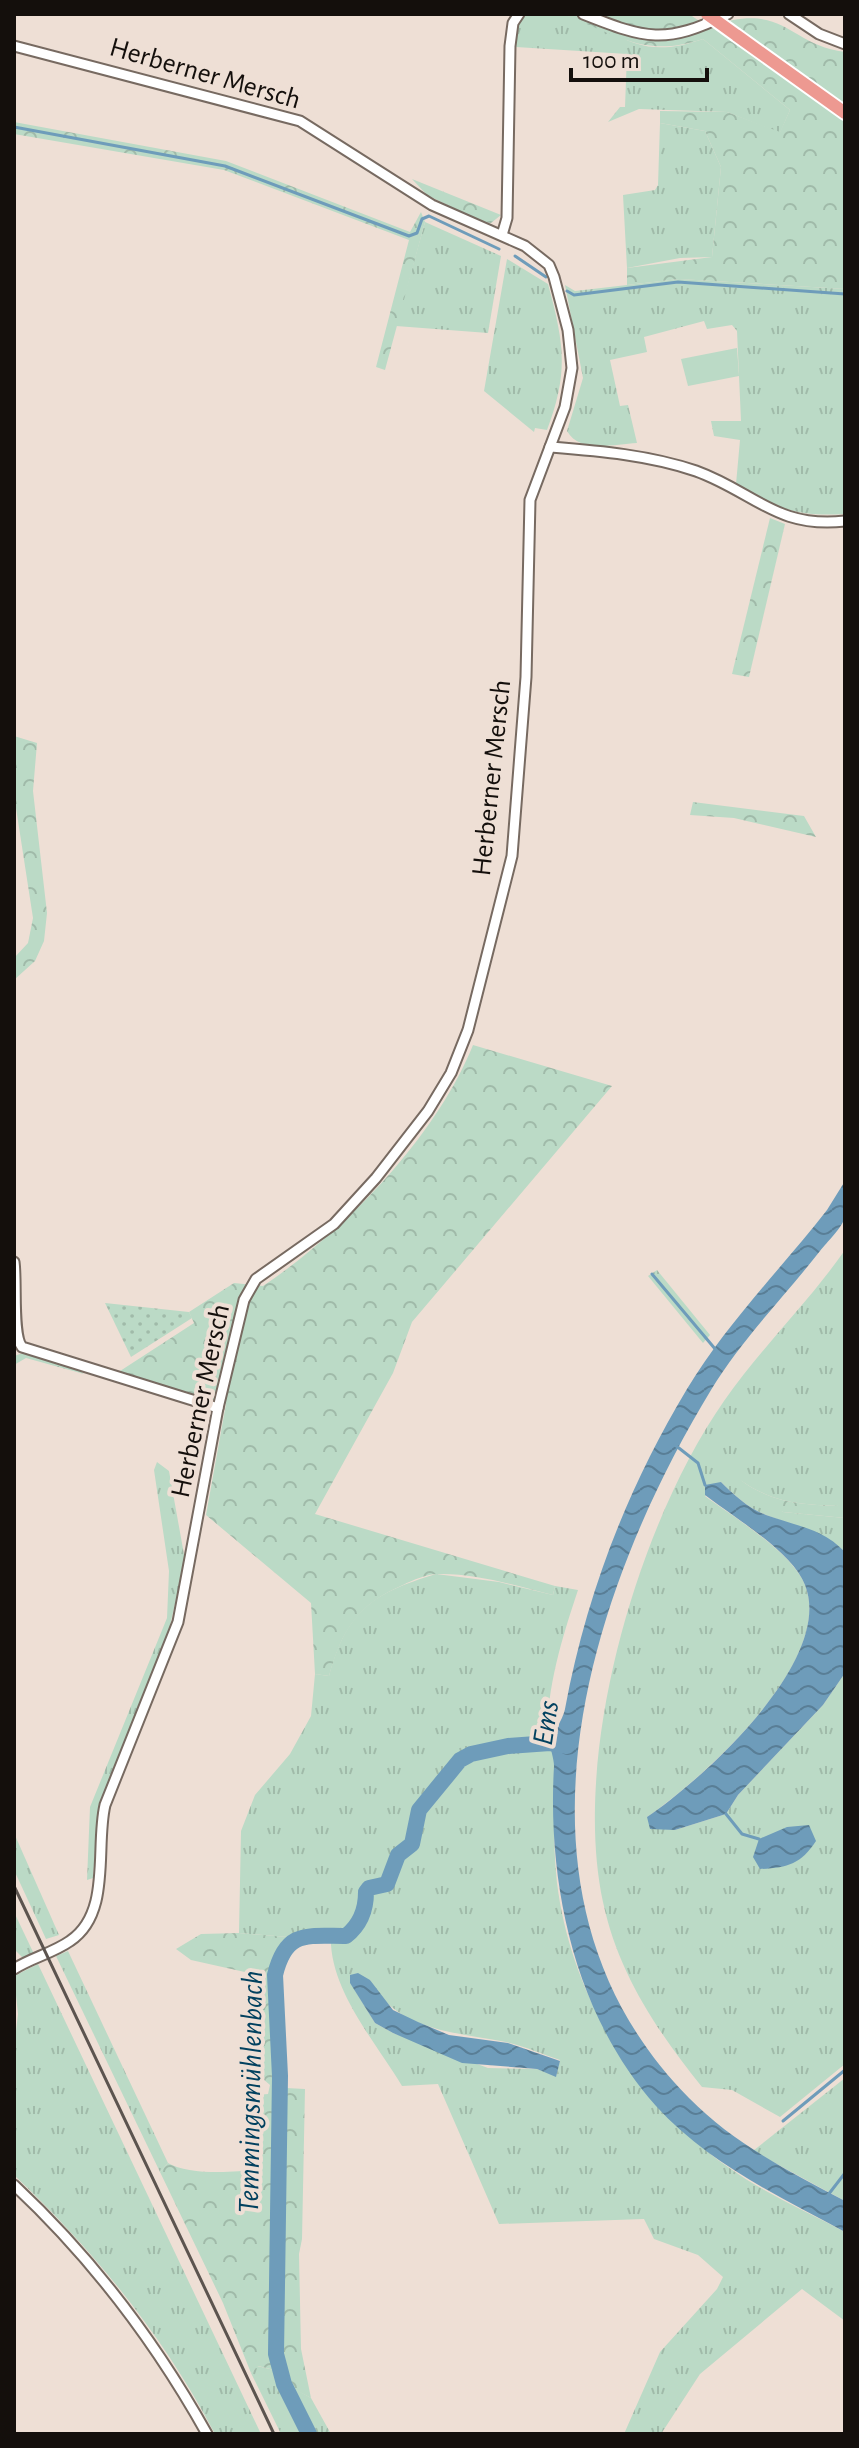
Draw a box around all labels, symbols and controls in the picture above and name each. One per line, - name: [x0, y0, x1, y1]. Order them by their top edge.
- scale bar: [571, 32, 707, 82]
- street label: Herberner Mersch: [106, 33, 304, 115]
- text: 100 m: [583, 49, 640, 73]
- street label: Herberner Mersch: [468, 679, 516, 877]
- street label: Herberner Mersch: [167, 1302, 235, 1500]
- water label: Ems: [528, 1698, 564, 1747]
- water label: Temmingsmühlenbach: [234, 1970, 268, 2214]

